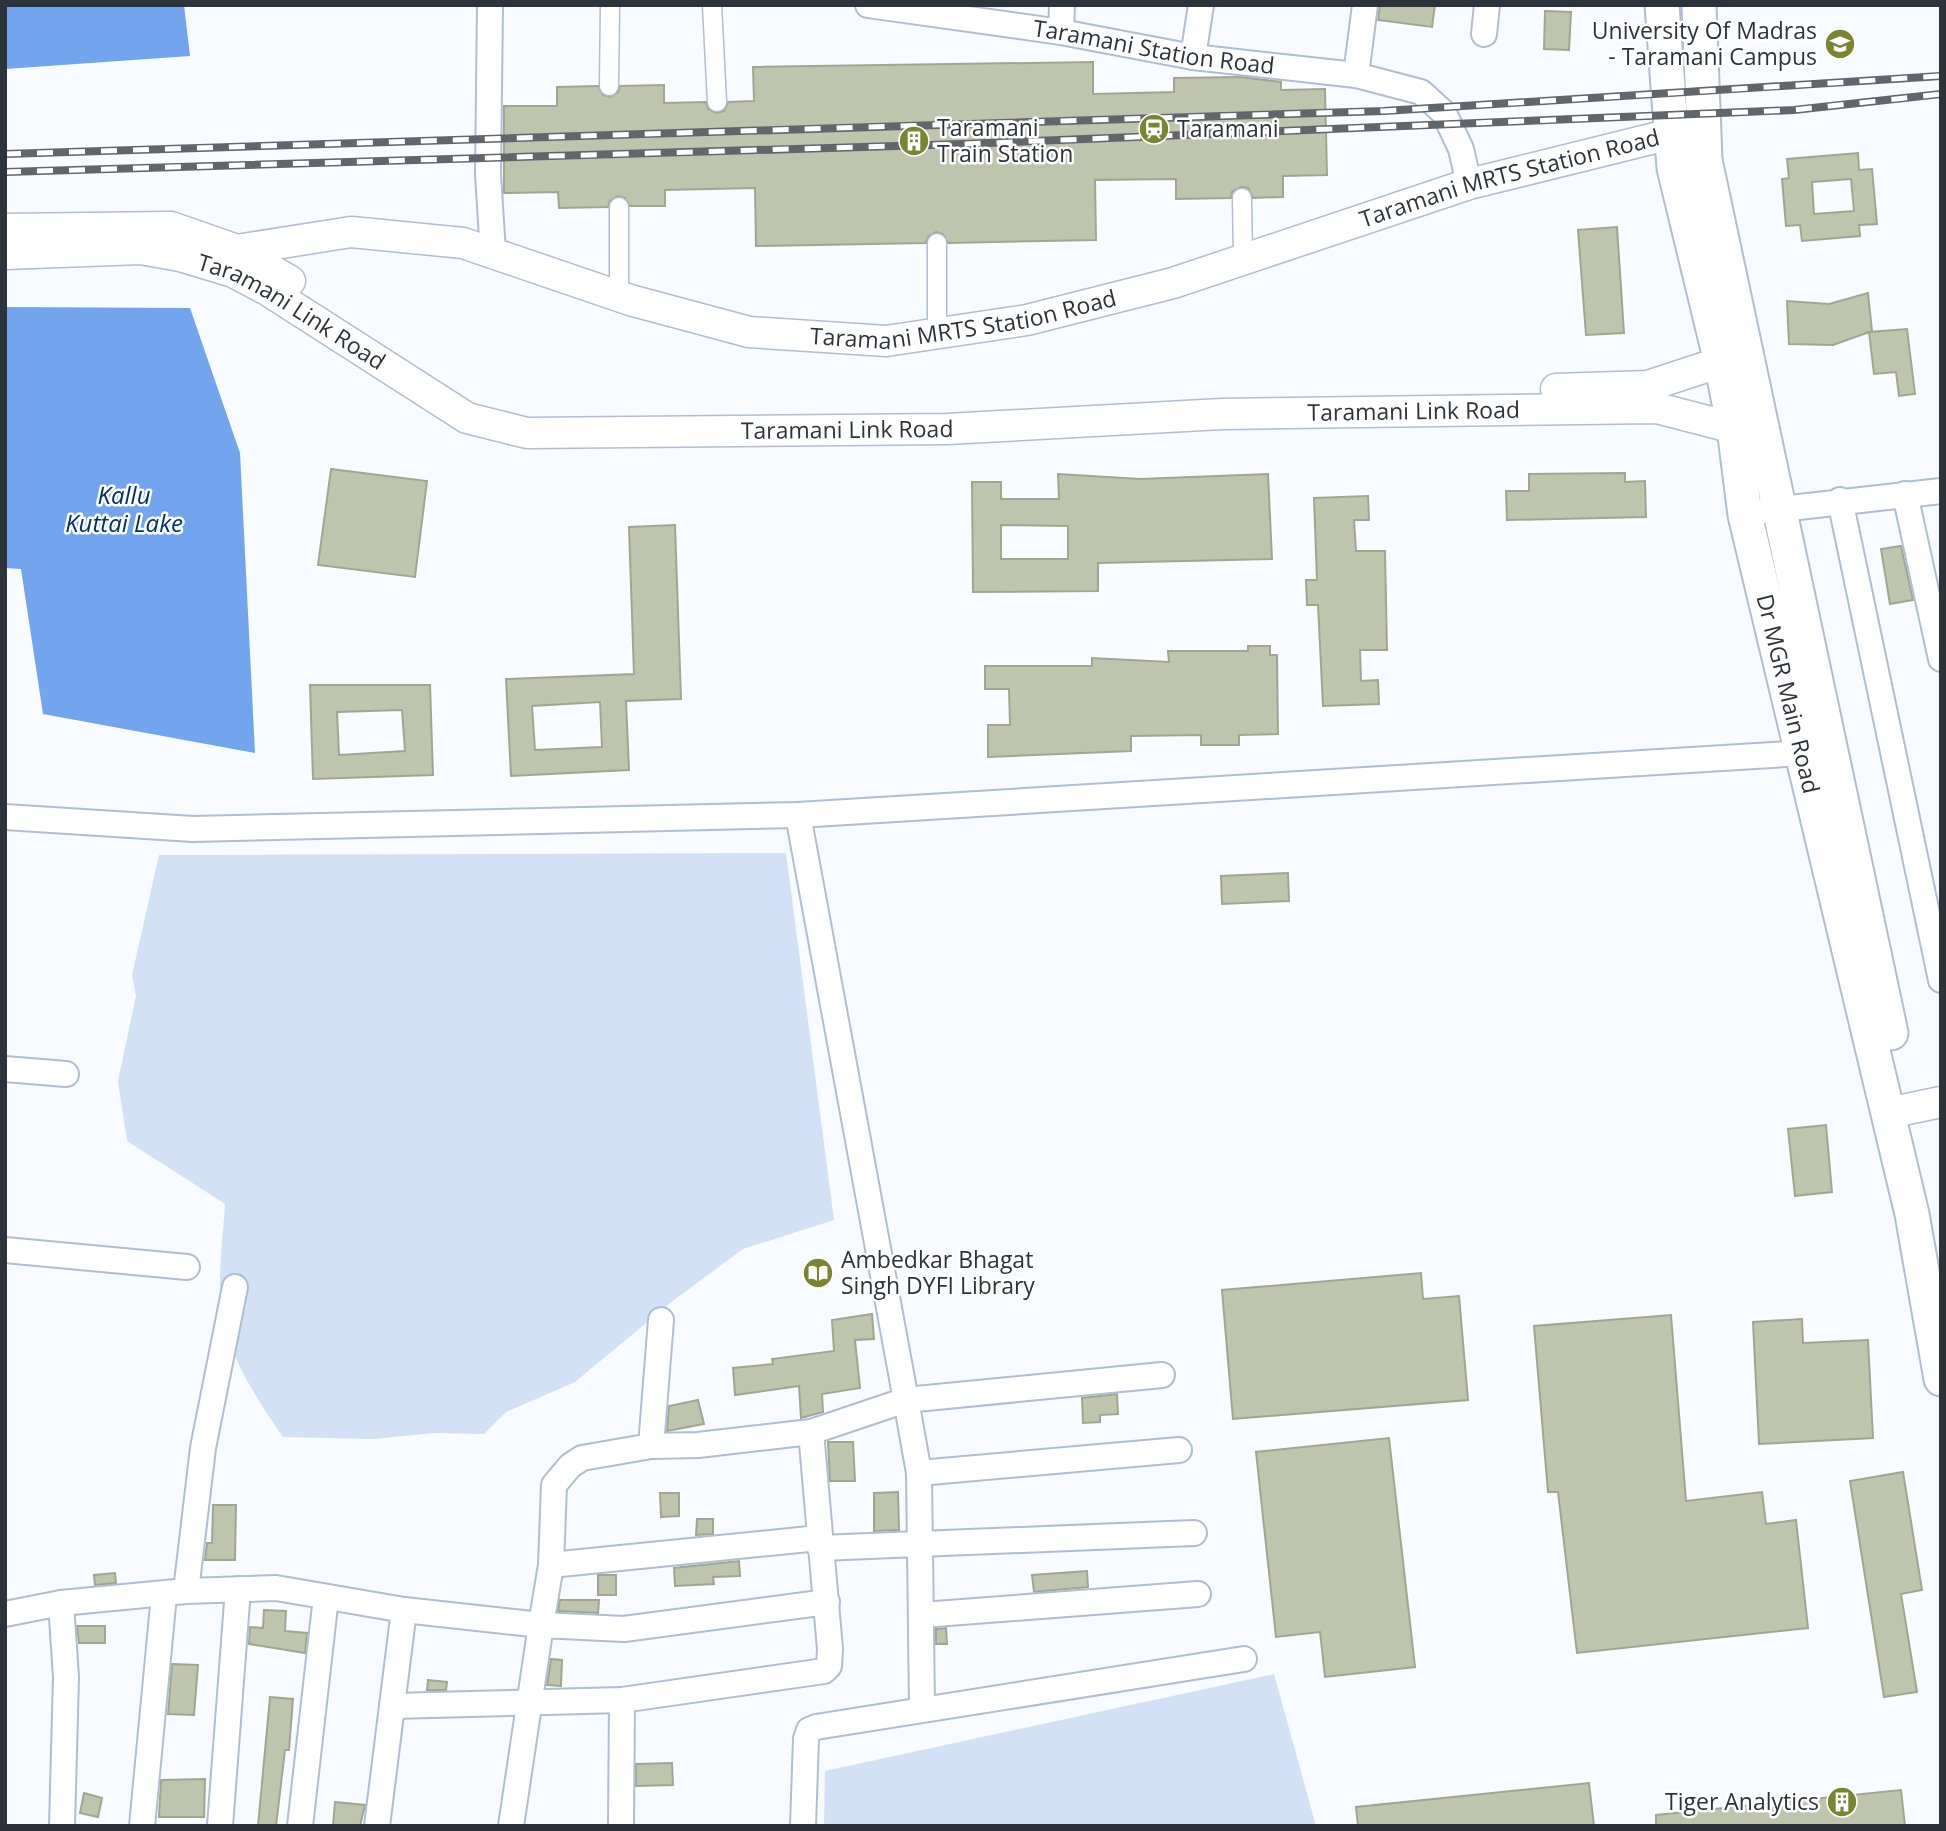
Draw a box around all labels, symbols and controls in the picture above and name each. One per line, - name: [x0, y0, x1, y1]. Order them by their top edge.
- street label: Taramani Station Road: [1031, 11, 1276, 81]
- place label: University Of Madras - Taramani Campus: [1592, 14, 1817, 72]
- school or university icon: University Of Madras - Taramani Campus: [1823, 27, 1857, 61]
- place label: Taramani Train Station: [937, 111, 1073, 169]
- station icon: Taramani: [1137, 112, 1171, 146]
- place label: Taramani: [1177, 112, 1279, 144]
- street label: Taramani MRTS Station Road: [1355, 120, 1663, 235]
- building icon: Taramani Train Station: [897, 124, 931, 158]
- street label: Taramani Link Road: [194, 245, 392, 377]
- street label: Taramani MRTS Station Road: [809, 281, 1119, 356]
- street label: Taramani Link Road: [1307, 393, 1520, 428]
- street label: Taramani Link Road: [741, 412, 954, 446]
- water label: Kallu Kuttai Lake: [65, 478, 183, 539]
- street label: Dr MGR Main Road: [1749, 591, 1828, 797]
- place label: Ambedkar Bhagat Singh DYFI Library: [841, 1243, 1035, 1301]
- library icon: Ambedkar Bhagat Singh DYFI Library: [801, 1256, 835, 1290]
- place label: Tiger Analytics: [1665, 1785, 1819, 1817]
- building icon: Tiger Analytics: [1825, 1785, 1859, 1819]

